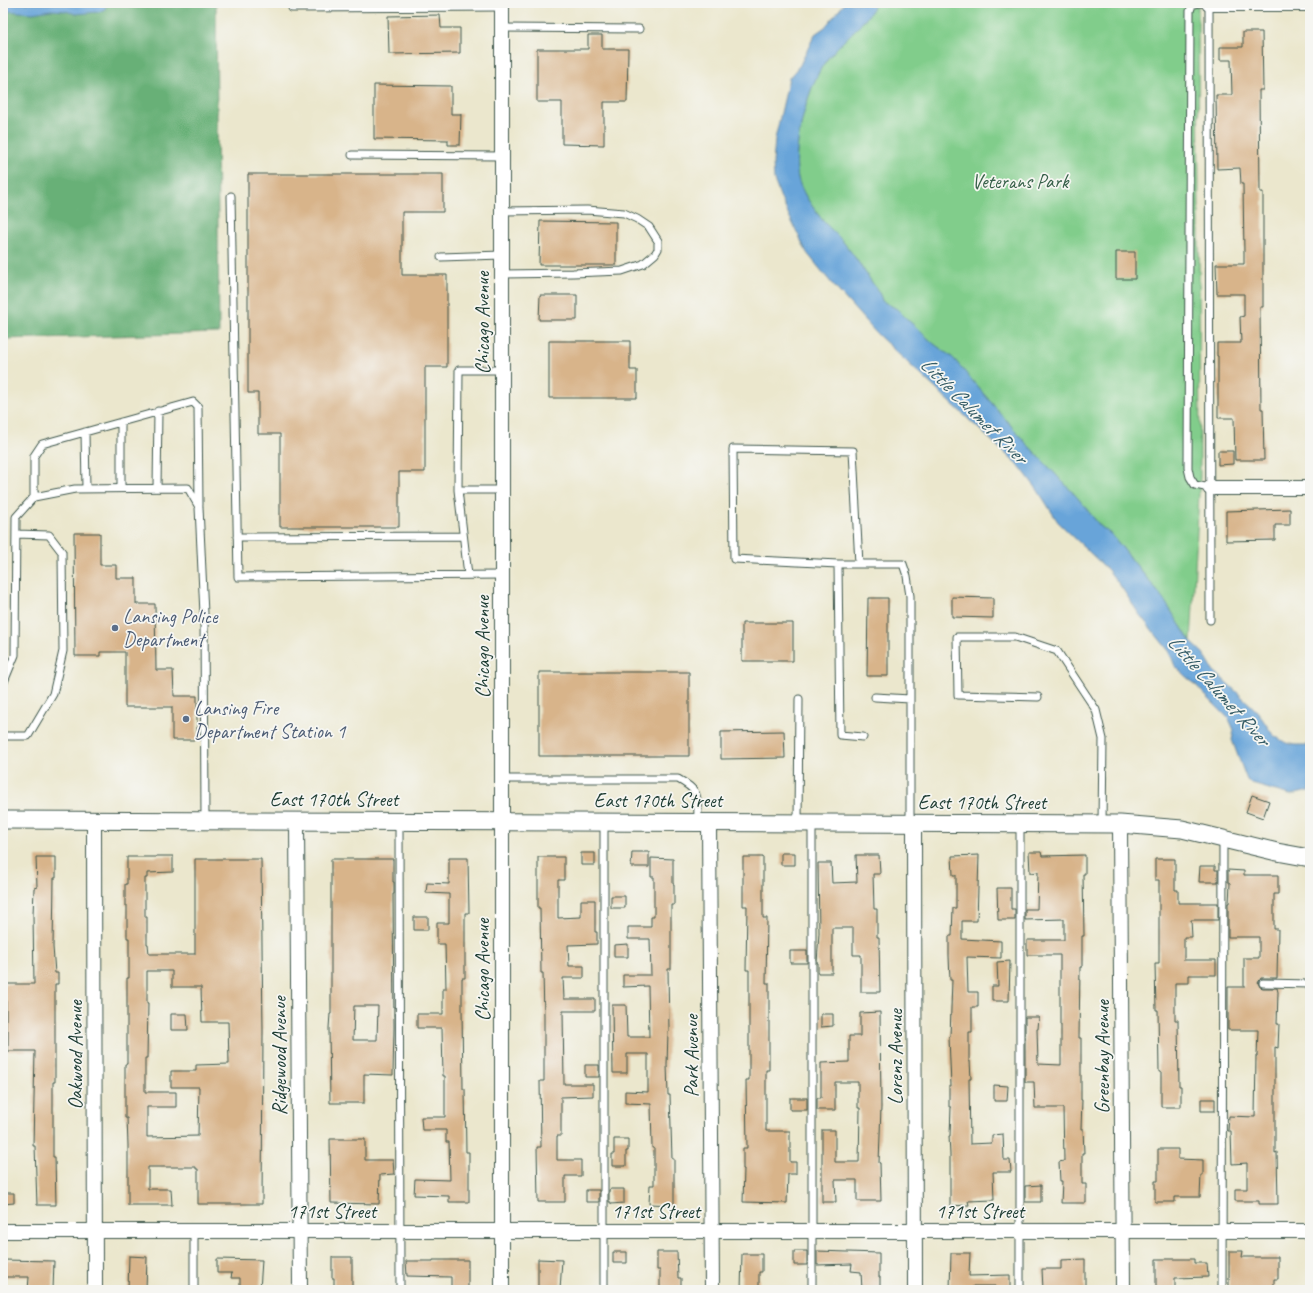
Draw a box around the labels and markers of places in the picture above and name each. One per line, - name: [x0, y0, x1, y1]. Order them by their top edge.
- place label: Lansing Police Department: [123, 604, 219, 652]
- marker: Lansing Police Department: [110, 623, 120, 633]
- place label: Lansing Fire Department Station 1: [194, 696, 347, 744]
- marker: Lansing Fire Department Station 1: [181, 714, 191, 724]

